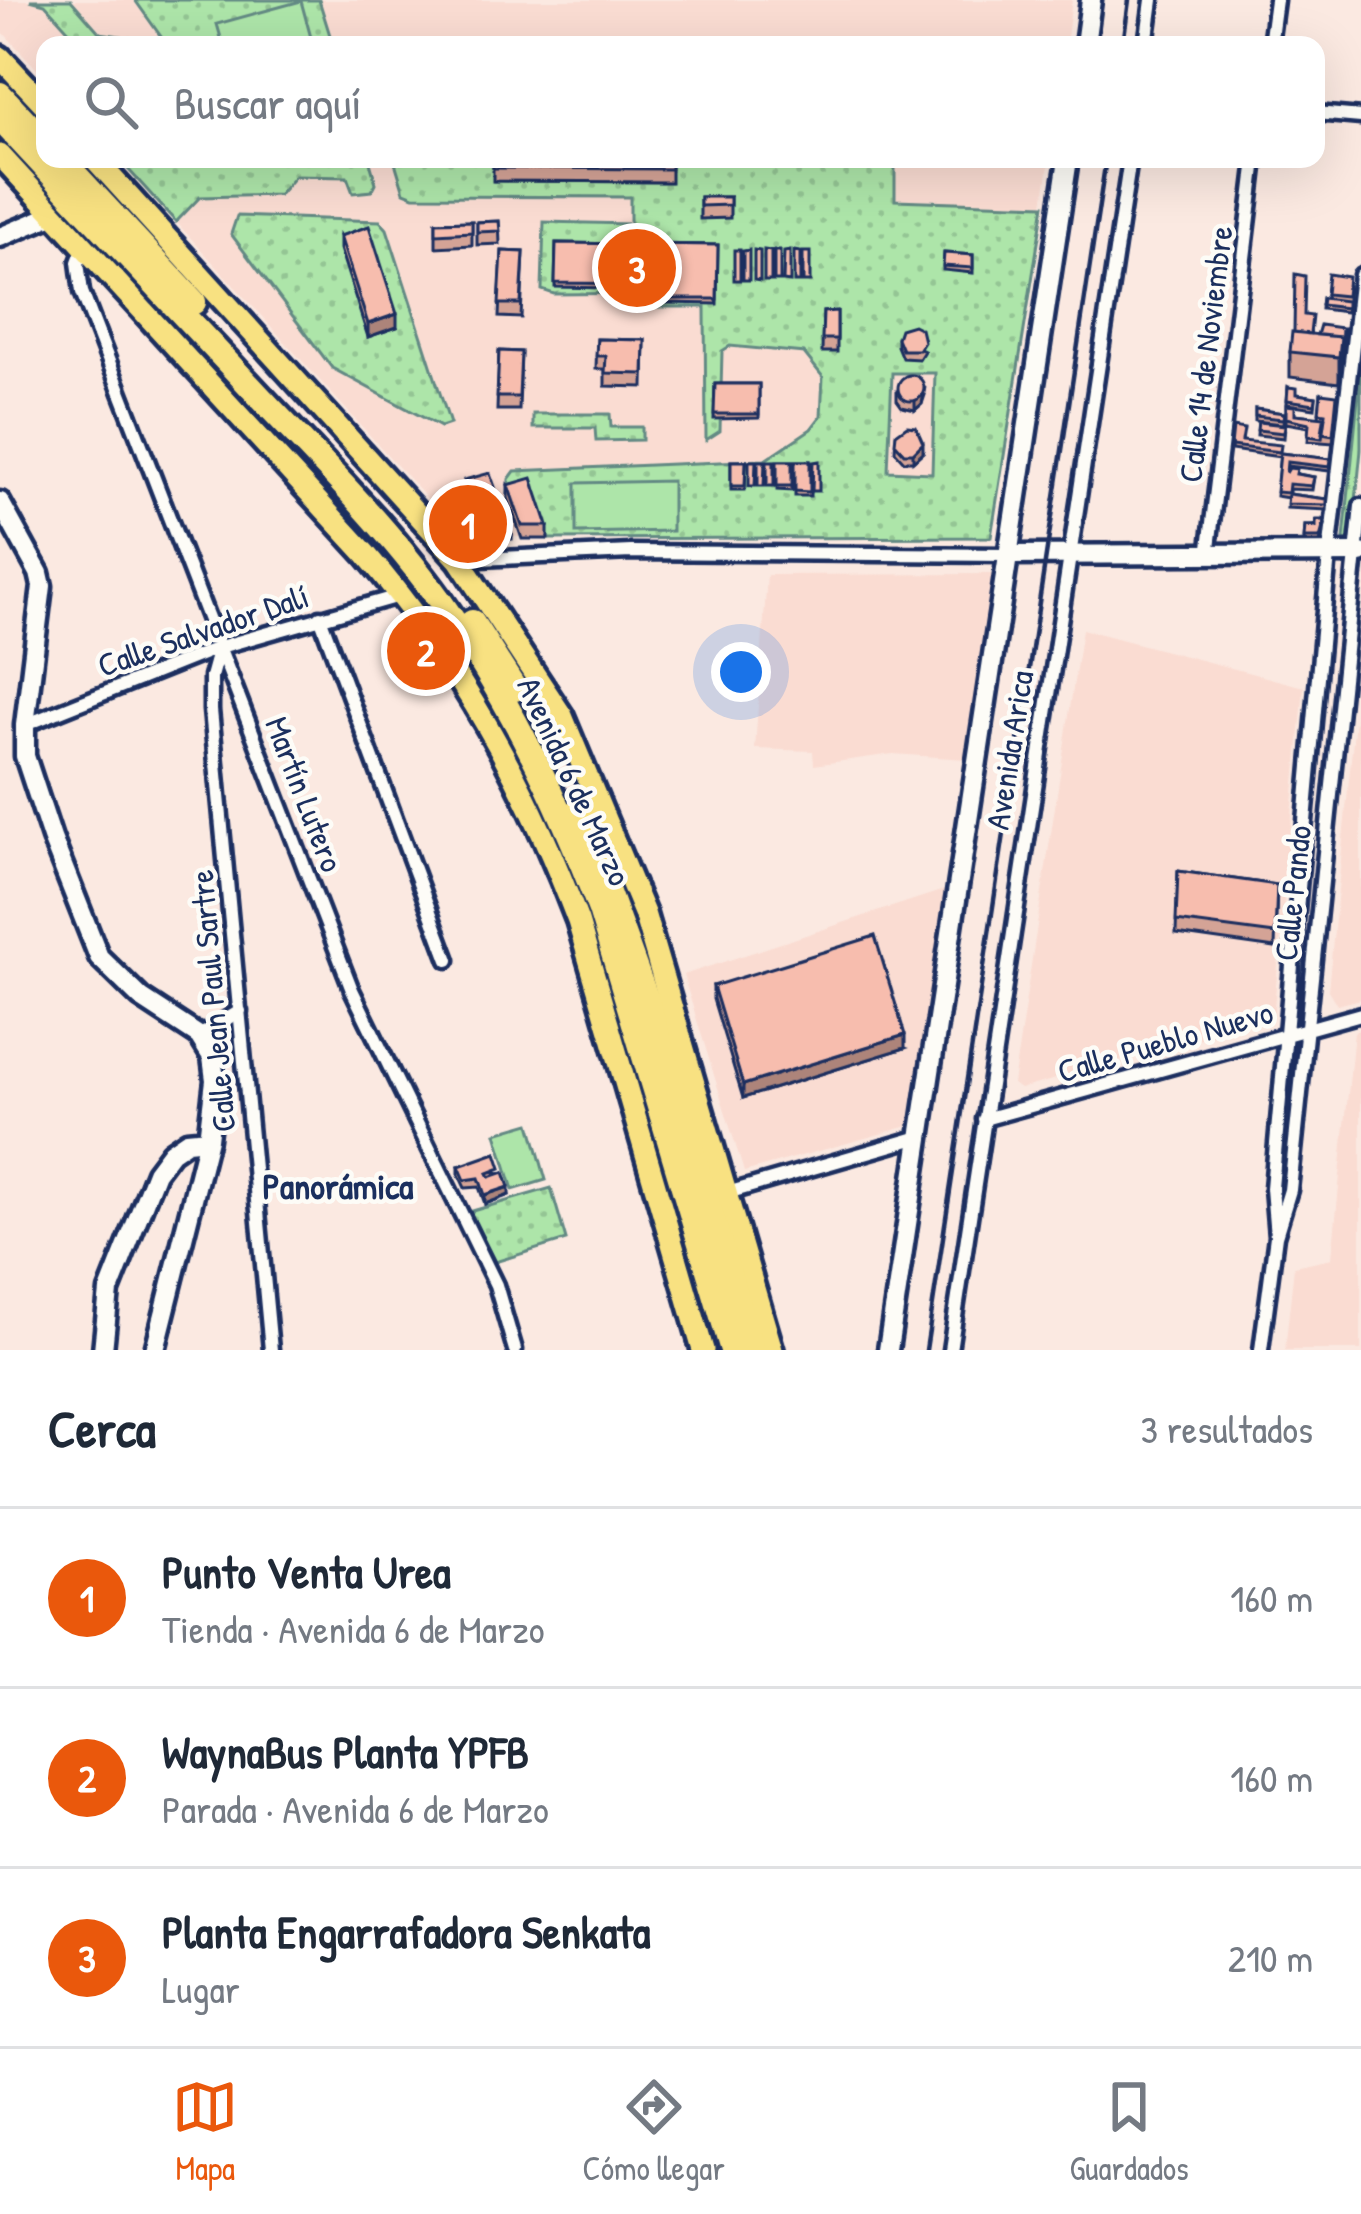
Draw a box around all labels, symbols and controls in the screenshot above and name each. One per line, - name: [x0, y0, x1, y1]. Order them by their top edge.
- search box: [36, 36, 1325, 168]
- icon: search: [78, 69, 144, 135]
- text: Buscar aquí: [174, 72, 361, 133]
- pin: 3: [598, 223, 676, 313]
- street label: Calle 14 de Noviembre: [1167, 223, 1243, 485]
- pin: 1: [429, 479, 507, 569]
- street label: Calle Salvador Dalí: [92, 573, 314, 687]
- pin: 2: [387, 606, 465, 696]
- your location: [711, 642, 771, 702]
- street label: Avenida Arica: [975, 667, 1043, 833]
- street label: Avenida 6 de Marzo: [507, 670, 643, 892]
- street label: Martín Lutero: [255, 710, 355, 878]
- street label: Calle Pando: [1263, 823, 1321, 963]
- street label: Calle Jean Paul Sartre: [179, 868, 245, 1134]
- street label: Calle Pueblo Nuevo: [1052, 989, 1278, 1093]
- district label: Panorámica: [263, 1161, 413, 1210]
- text: Cerca: [48, 1394, 156, 1463]
- text: 3 resultados: [1140, 1402, 1313, 1455]
- text: Punto Venta Urea: [162, 1541, 451, 1602]
- text: 1: [80, 1571, 94, 1624]
- text: 160 m: [1230, 1571, 1313, 1624]
- text: Tienda · Avenida 6 de Marzo: [162, 1602, 545, 1655]
- text: WaynaBus Planta YPFB: [162, 1721, 529, 1782]
- text: 2: [78, 1751, 96, 1804]
- text: 160 m: [1230, 1751, 1313, 1804]
- text: Parada · Avenida 6 de Marzo: [162, 1782, 549, 1835]
- text: Planta Engarrafadora Senkata: [162, 1901, 650, 1962]
- text: 3: [78, 1931, 96, 1984]
- text: 210 m: [1228, 1931, 1313, 1984]
- text: Lugar: [162, 1962, 240, 2015]
- tab: Mapa: [172, 2074, 238, 2190]
- tab: Cómo llegar: [583, 2074, 725, 2190]
- tab: Guardados: [1069, 2074, 1189, 2190]

